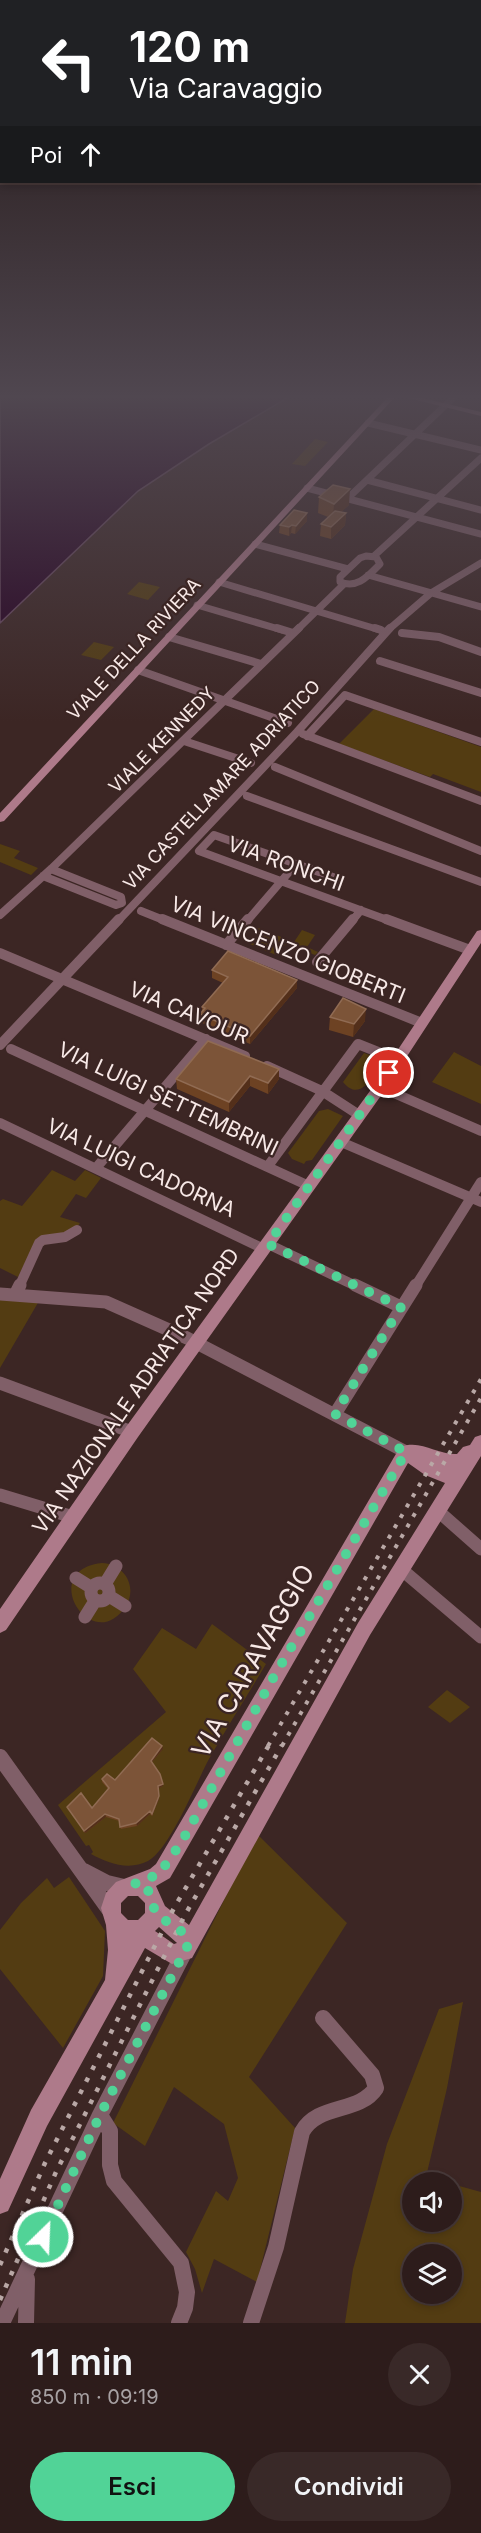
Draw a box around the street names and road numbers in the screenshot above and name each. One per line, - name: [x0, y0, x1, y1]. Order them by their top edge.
- street label: VIALE DELLA RIVIERA: [63, 574, 205, 724]
- street label: VIA CASTELLAMARE ADRIATICO: [119, 675, 324, 894]
- street label: VIALE KENNEDY: [104, 682, 219, 797]
- street label: VIA RONCHI: [224, 831, 348, 896]
- street label: VIA VINCENZO GIOBERTI: [167, 891, 409, 1008]
- street label: VIA CAVOUR: [126, 976, 253, 1049]
- street label: VIA LUIGI SETTEMBRINI: [54, 1036, 282, 1161]
- street label: VIA LUIGI CADORNA: [43, 1113, 240, 1222]
- street label: VIA NAZIONALE ADRIATICA NORD: [27, 1243, 244, 1538]
- street label: VIA CARAVAGGIO: [185, 1558, 321, 1763]

